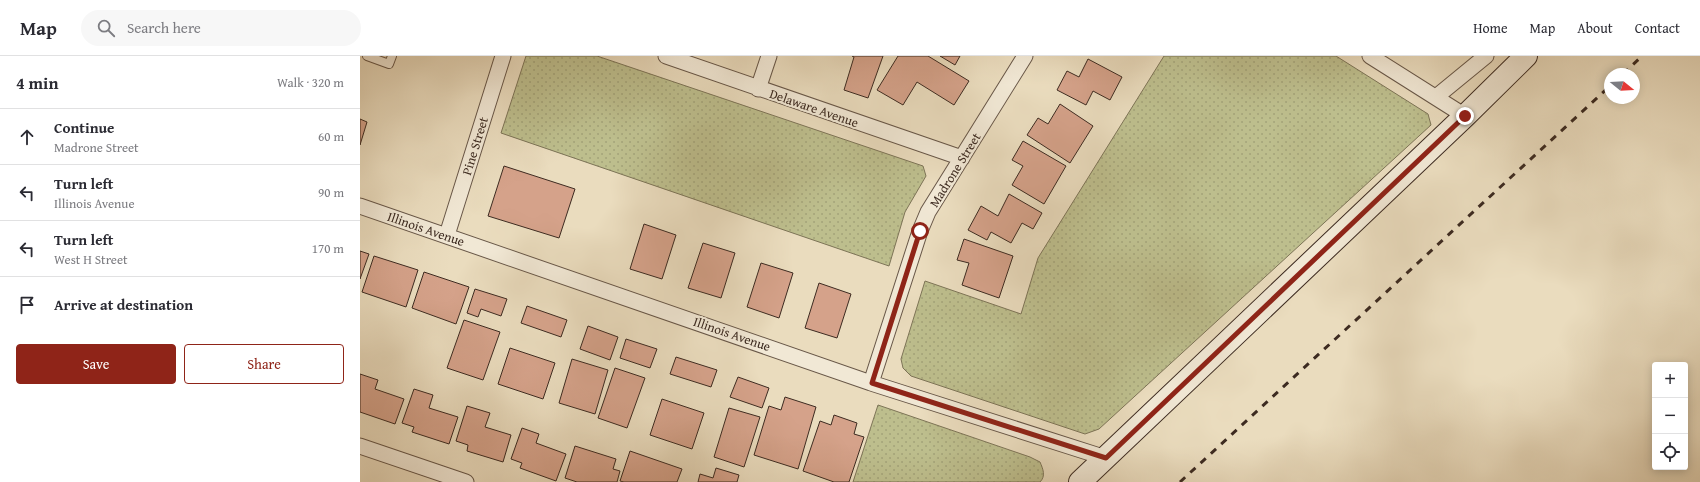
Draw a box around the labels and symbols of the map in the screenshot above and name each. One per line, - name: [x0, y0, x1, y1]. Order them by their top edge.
- north arrow: [1604, 68, 1640, 104]
- street label: Delaware Avenue: [767, 84, 861, 132]
- route end: [1456, 107, 1474, 125]
- street label: Pine Street: [457, 114, 493, 177]
- street label: Madrone Street: [925, 129, 986, 211]
- street label: Illinois Avenue: [385, 207, 467, 251]
- route start: [911, 222, 929, 240]
- street label: Illinois Avenue: [691, 312, 773, 356]

